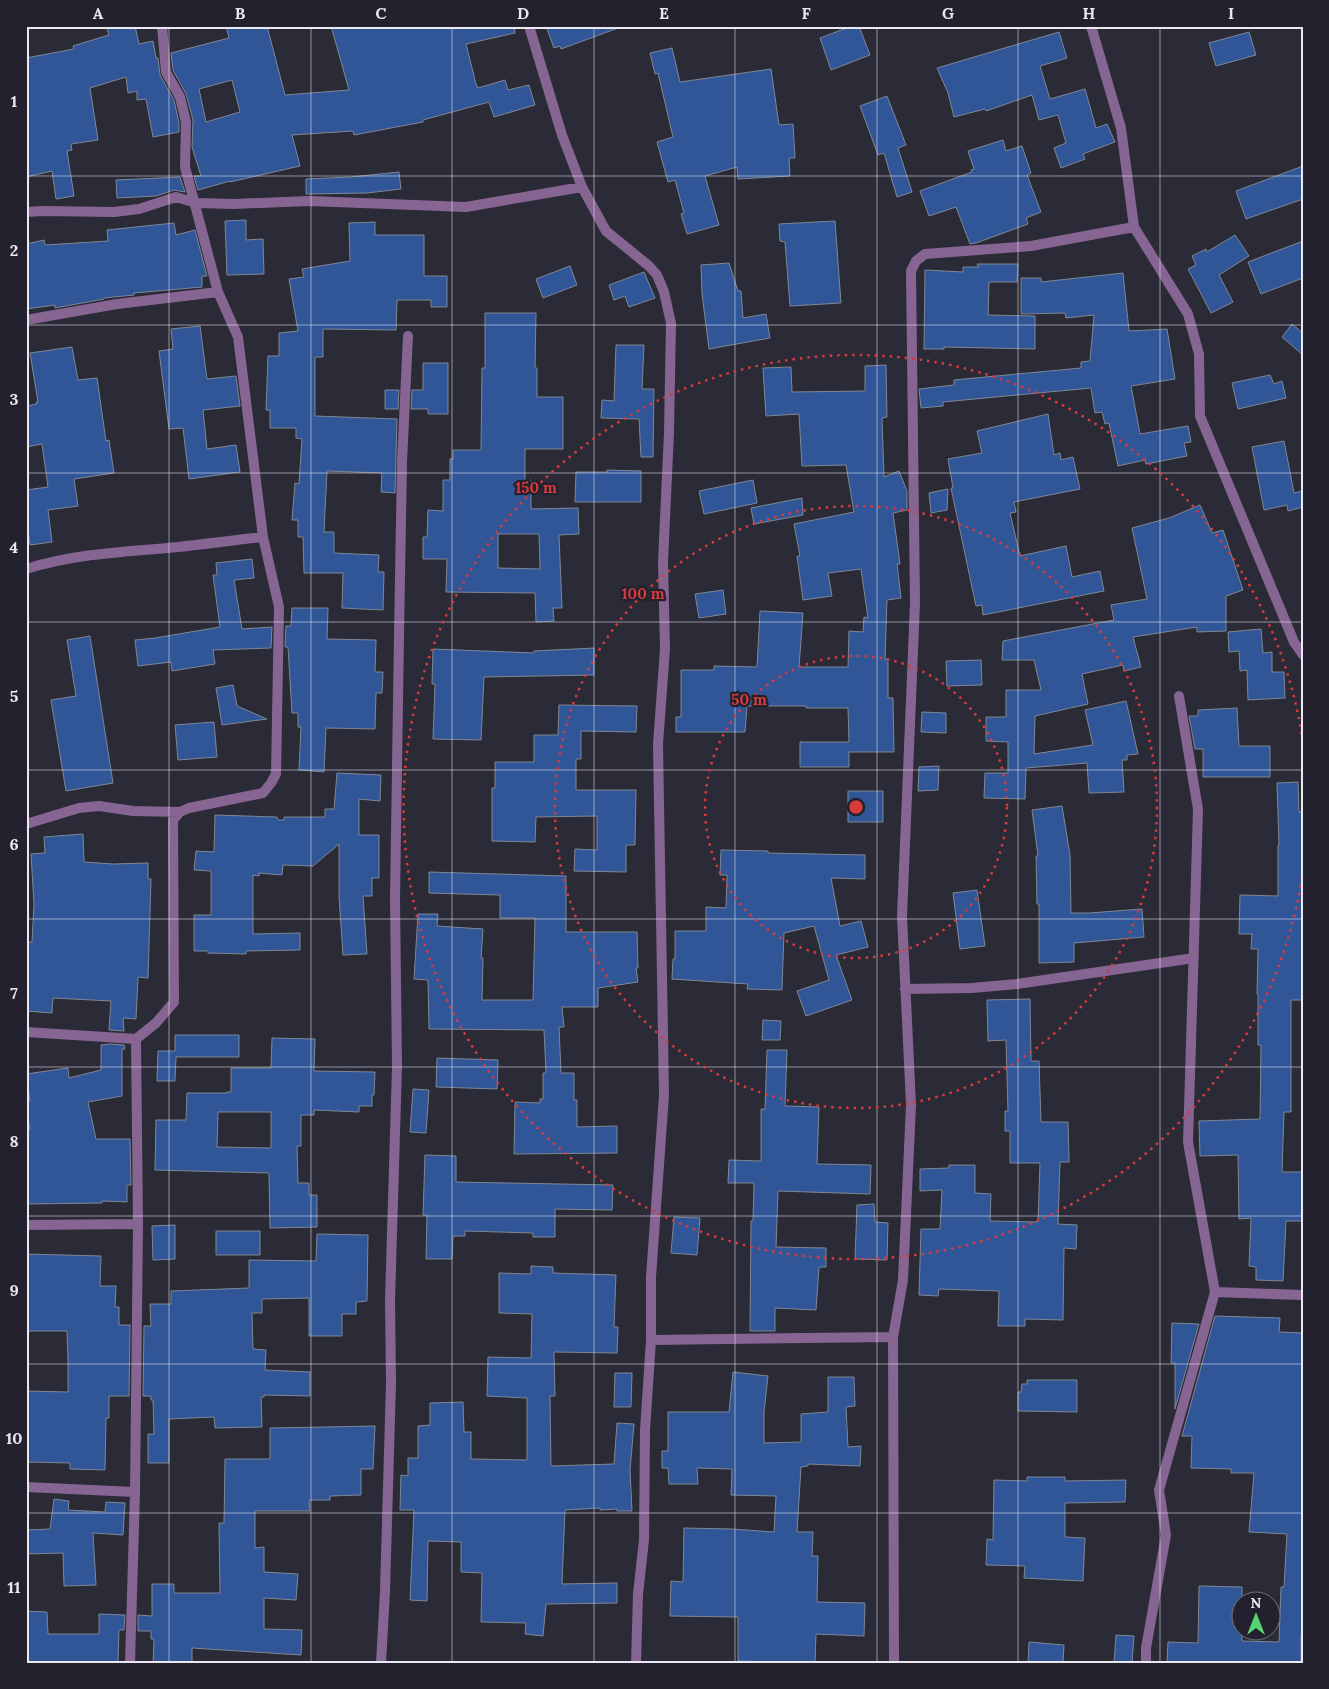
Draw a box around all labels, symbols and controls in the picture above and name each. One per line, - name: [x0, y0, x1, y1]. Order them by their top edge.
- text: A: [93, 3, 104, 23]
- text: B: [235, 3, 246, 23]
- text: C: [375, 3, 387, 23]
- text: D: [517, 3, 529, 23]
- text: E: [659, 3, 669, 23]
- text: F: [801, 3, 811, 23]
- text: G: [942, 3, 954, 23]
- text: H: [1083, 3, 1096, 23]
- text: I: [1228, 3, 1234, 23]
- text: 1: [11, 91, 17, 111]
- text: 2: [10, 240, 18, 260]
- text: 3: [10, 389, 19, 409]
- text: 150 m: [515, 478, 557, 497]
- text: 4: [10, 537, 19, 557]
- text: 100 m: [622, 584, 665, 603]
- text: 5: [10, 686, 19, 706]
- text: 50 m: [731, 690, 767, 709]
- centre of rings: [847, 798, 865, 816]
- text: 6: [9, 834, 19, 854]
- text: 7: [10, 983, 18, 1003]
- text: 8: [9, 1131, 19, 1151]
- text: 9: [9, 1280, 19, 1300]
- text: 10: [6, 1428, 22, 1448]
- text: 11: [8, 1577, 21, 1597]
- north arrow: [1232, 1592, 1282, 1642]
- text: N: [1251, 1594, 1262, 1612]

